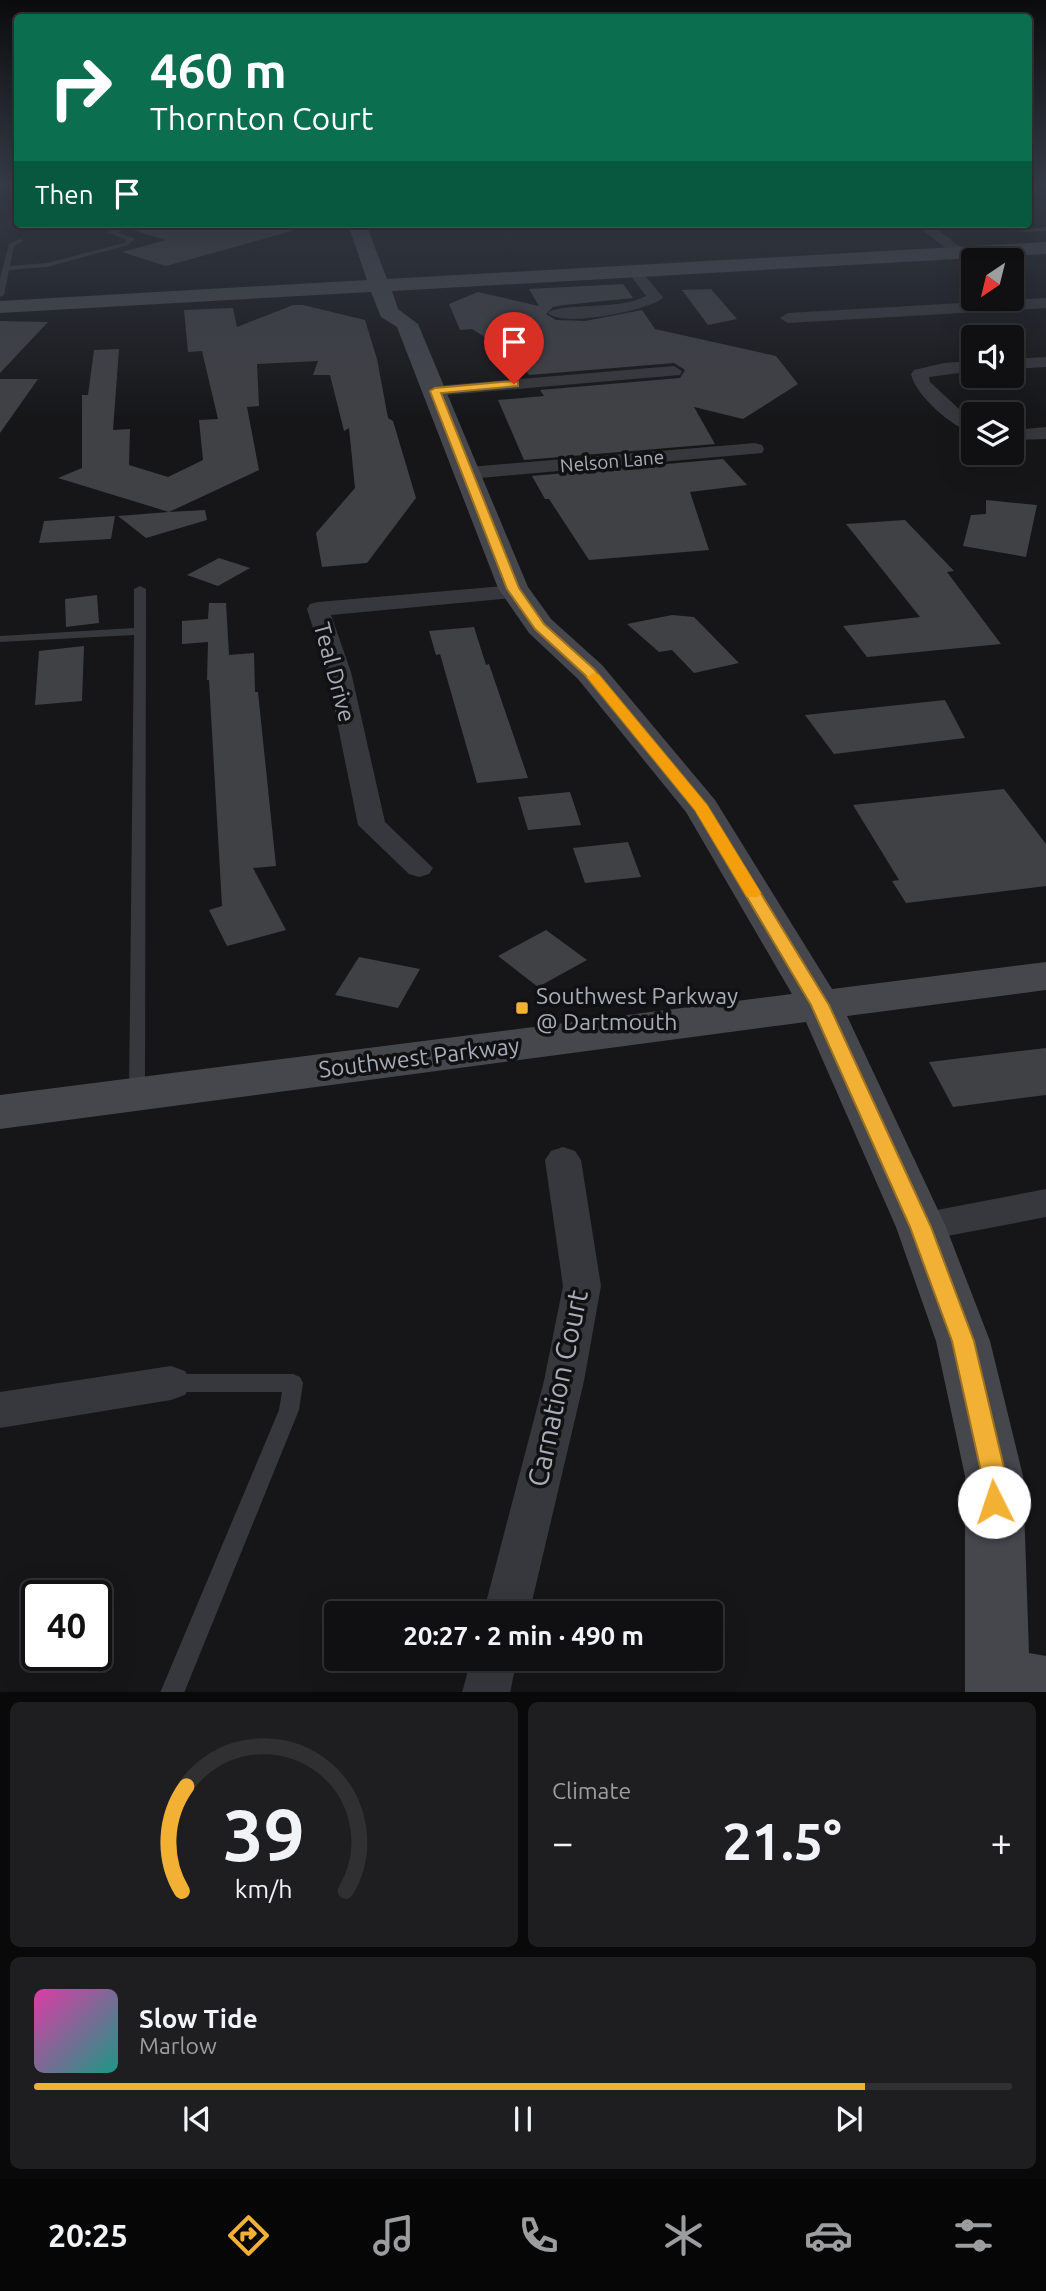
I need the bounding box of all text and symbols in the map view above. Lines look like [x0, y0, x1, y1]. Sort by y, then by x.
icon: right [35, 42, 126, 133]
text: 460 m [150, 42, 287, 97]
text: Thornton Court [150, 100, 373, 136]
icon: arrive [108, 175, 146, 213]
text: Then [35, 180, 94, 209]
north arrow [961, 248, 1024, 312]
map controls [961, 248, 1024, 465]
pin [484, 312, 544, 384]
icon: arrive [495, 323, 533, 361]
button: sound [961, 325, 1024, 388]
button: layers [961, 402, 1024, 465]
street label: Nelson Lane [559, 445, 665, 477]
street label: Teal Drive [310, 620, 360, 724]
place label: Southwest Parkway @ Dartmouth [536, 983, 738, 1034]
marker: Southwest Parkway @ Dartmouth [514, 1000, 530, 1016]
street label: Southwest Parkway [317, 1032, 521, 1082]
street label: Carnation Court [521, 1287, 593, 1489]
position arrow [957, 1465, 1031, 1539]
speed limit sign: 40 [21, 1580, 112, 1671]
text: 20:27 · 2 min · 490 m [403, 1621, 644, 1650]
text: Climate [552, 1778, 631, 1803]
text: 39 [223, 1793, 305, 1875]
text: 21.5° [722, 1812, 842, 1870]
text: − [552, 1821, 573, 1863]
text: + [991, 1821, 1012, 1863]
text: km/h [235, 1874, 293, 1902]
text: Slow Tide [139, 2004, 258, 2033]
text: Marlow [139, 2033, 217, 2058]
icon: previous [178, 2100, 216, 2138]
icon: pause [504, 2100, 542, 2138]
icon: next [830, 2100, 868, 2138]
icon: directions [224, 2211, 273, 2260]
icon: music [369, 2211, 418, 2260]
icon: phone [514, 2211, 563, 2260]
icon: climate [659, 2211, 708, 2260]
icon: car [804, 2211, 853, 2260]
icon: filters [949, 2211, 998, 2260]
text: 20:25 [48, 2217, 128, 2253]

